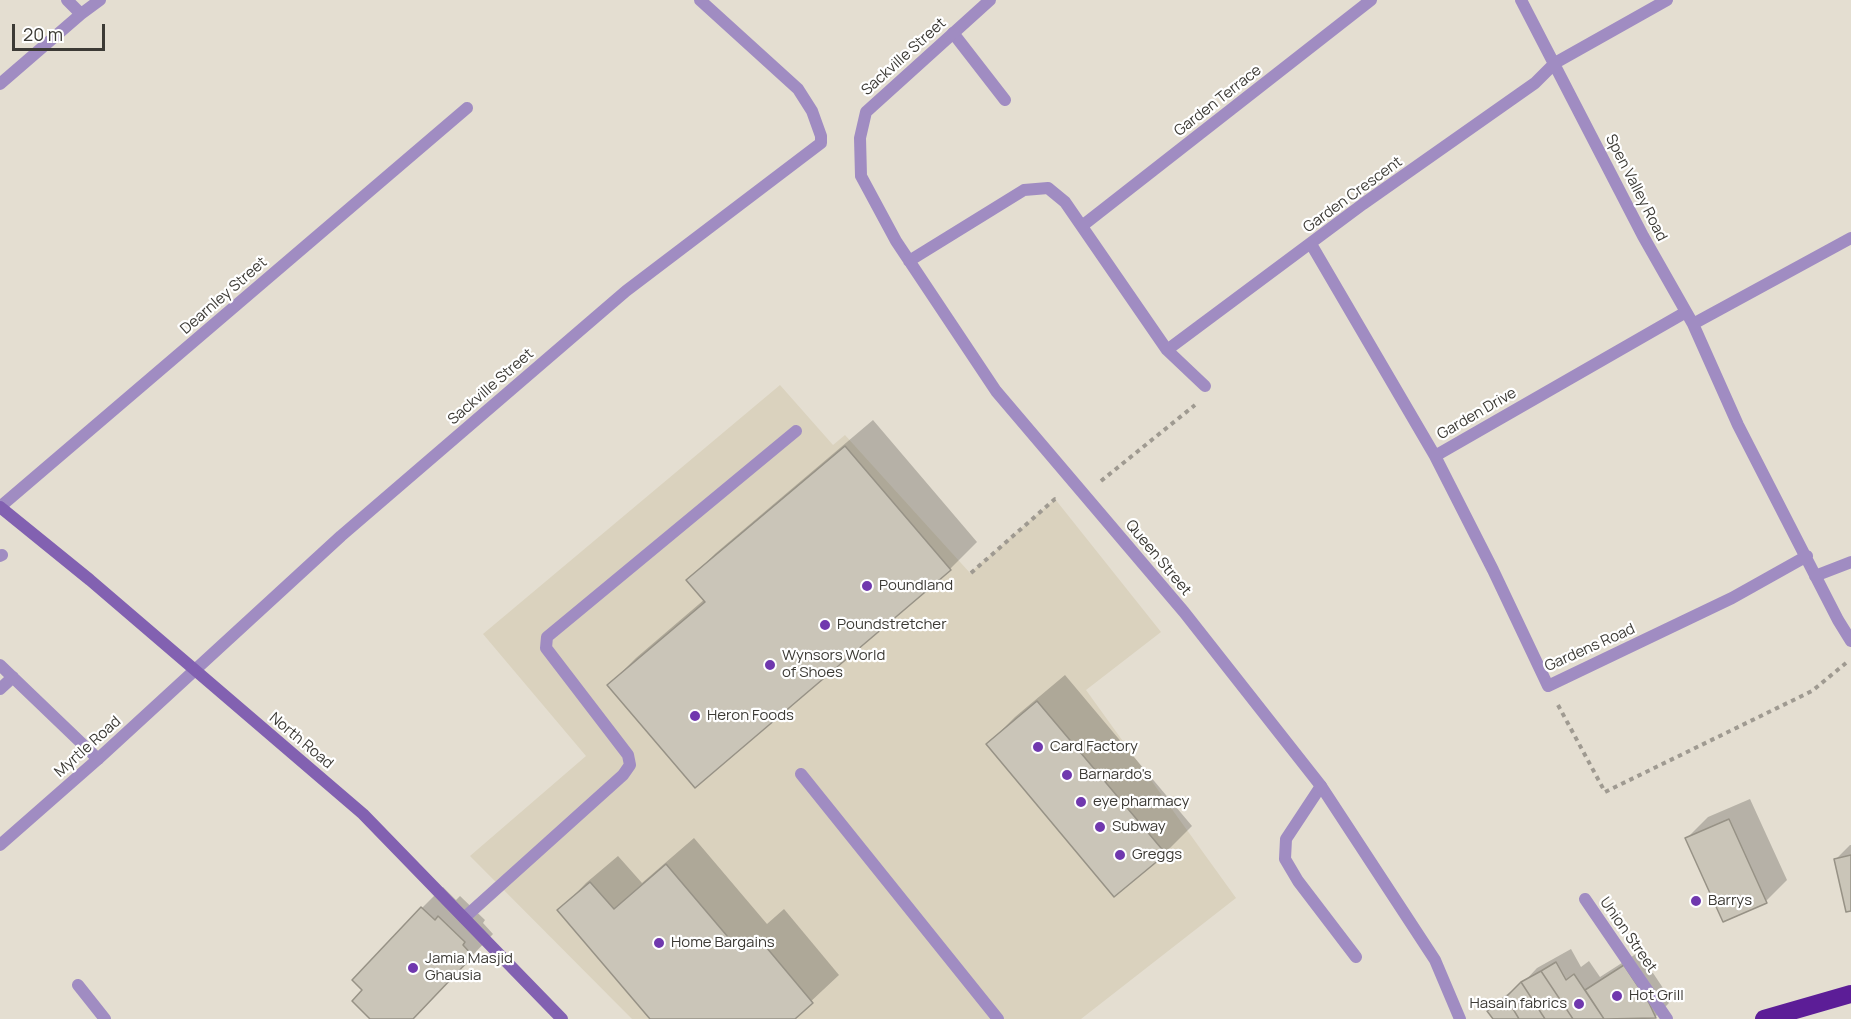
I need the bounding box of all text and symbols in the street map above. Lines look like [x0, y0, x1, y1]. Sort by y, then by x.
scale bar [15, 12, 108, 50]
street label: Sackville Street [858, 14, 950, 100]
text: 20 m [23, 22, 63, 46]
street label: Garden Terrace [1171, 61, 1265, 141]
street label: Spen Valley Road [1601, 132, 1671, 244]
street label: Garden Crescent [1300, 153, 1406, 237]
street label: Dearnley Street [177, 254, 271, 338]
street label: Sackville Street [445, 345, 537, 429]
street label: Garden Drive [1434, 384, 1520, 444]
street label: Queen Street [1121, 517, 1195, 599]
place label: Poundland [879, 577, 953, 595]
marker: Poundland [860, 579, 874, 593]
place label: Poundstretcher [837, 616, 947, 634]
marker: Poundstretcher [818, 618, 832, 632]
street label: Gardens Road [1542, 620, 1638, 676]
place label: Wynsors World of Shoes [782, 647, 885, 682]
marker: Wynsors World of Shoes [763, 658, 777, 672]
place label: Heron Foods [707, 707, 794, 725]
street label: North Road [265, 709, 337, 773]
marker: Heron Foods [688, 709, 702, 723]
street label: Myrtle Road [51, 713, 125, 781]
place label: Card Factory [1050, 738, 1138, 756]
marker: Card Factory [1031, 740, 1045, 754]
place label: Barnardo's [1079, 766, 1152, 784]
marker: Barnardo's [1060, 768, 1074, 782]
place label: eye pharmacy [1093, 793, 1189, 811]
marker: eye pharmacy [1074, 795, 1088, 809]
place label: Subway [1112, 818, 1166, 836]
marker: Subway [1093, 820, 1107, 834]
place label: Greggs [1132, 846, 1182, 864]
marker: Greggs [1113, 848, 1127, 862]
place label: Barrys [1708, 892, 1752, 910]
street label: Union Street [1595, 894, 1661, 976]
marker: Barrys [1689, 894, 1703, 908]
place label: Home Bargains [671, 934, 775, 952]
marker: Home Bargains [652, 936, 666, 950]
place label: Jamia Masjid Ghausia [425, 950, 513, 985]
marker: Jamia Masjid Ghausia [406, 961, 420, 975]
place label: Hot Grill [1629, 987, 1684, 1005]
marker: Hot Grill [1610, 989, 1624, 1003]
place label: Hasain fabrics [1469, 995, 1567, 1013]
marker: Hasain fabrics [1572, 997, 1586, 1011]

